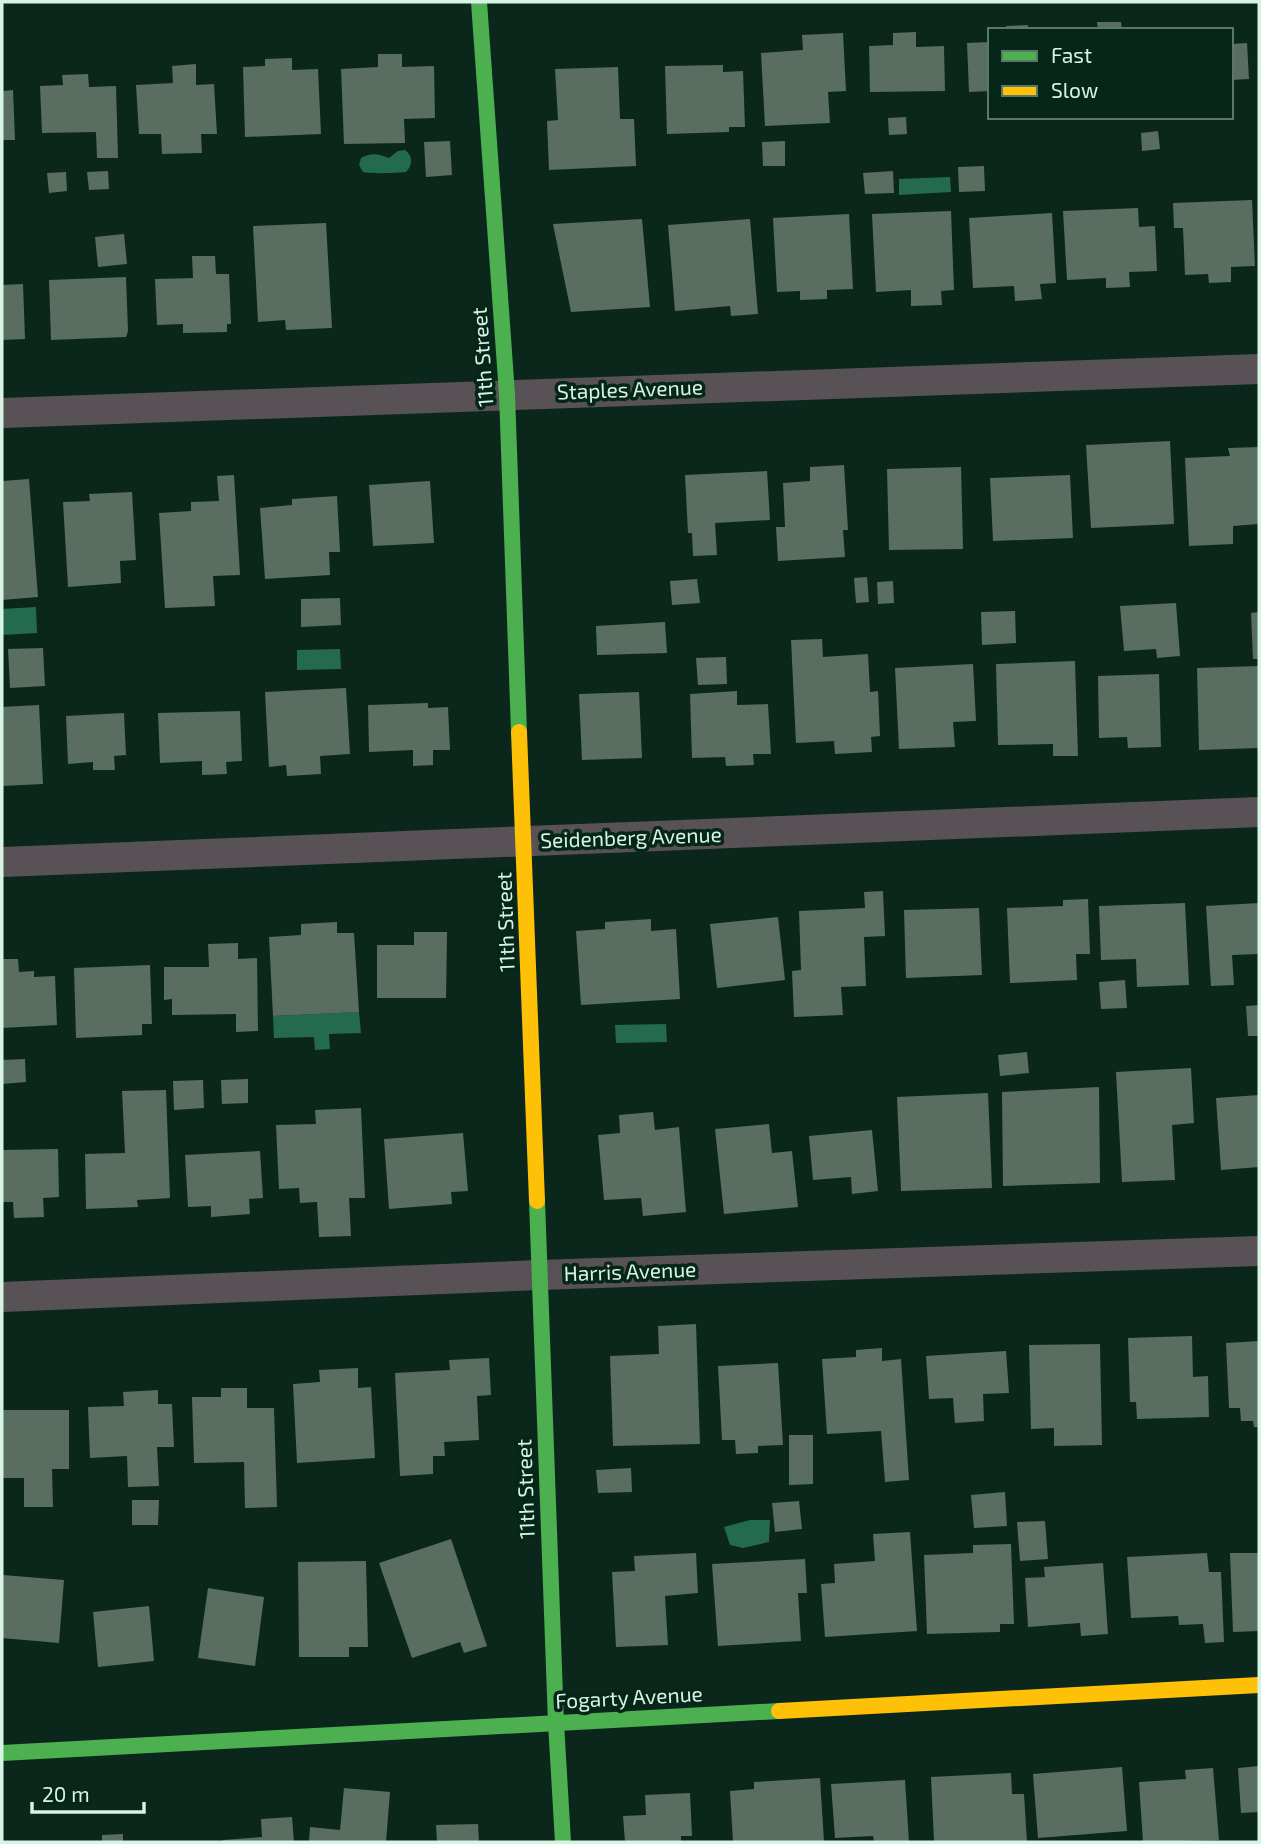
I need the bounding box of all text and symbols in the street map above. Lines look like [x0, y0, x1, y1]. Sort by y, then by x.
legend [988, 28, 1233, 119]
text: Fast [1051, 42, 1092, 67]
text: Slow [1051, 77, 1098, 102]
street label: 11th Street [466, 306, 497, 408]
street label: Staples Avenue [557, 373, 703, 404]
street label: Seidenberg Avenue [540, 821, 722, 852]
street label: 11th Street [490, 872, 519, 972]
street label: Harris Avenue [563, 1256, 697, 1285]
street label: 11th Street [510, 1439, 539, 1539]
street label: Fogarty Avenue [555, 1680, 703, 1713]
scale bar [32, 1770, 144, 1814]
text: 20 m [42, 1781, 90, 1806]

